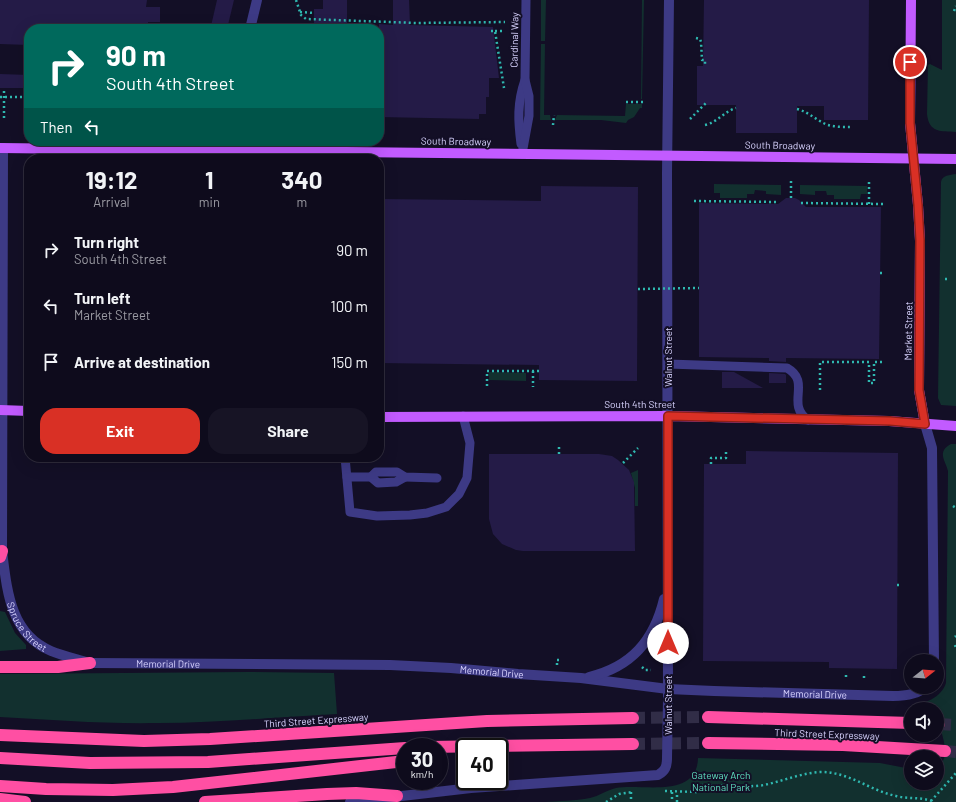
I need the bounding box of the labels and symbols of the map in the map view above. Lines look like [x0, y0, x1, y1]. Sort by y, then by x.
street label: Cardinal Way [508, 12, 520, 68]
pin [893, 45, 927, 79]
street label: South Broadway [421, 134, 492, 148]
street label: South Broadway [745, 138, 816, 152]
street label: Market Street [901, 301, 915, 361]
street label: Walnut Street [662, 327, 674, 387]
street label: South 4th Street [604, 398, 676, 410]
street label: Spruce Street [5, 600, 49, 654]
position arrow [647, 622, 689, 664]
north arrow [904, 654, 944, 694]
street label: Memorial Drive [136, 657, 200, 670]
street label: Memorial Drive [459, 663, 524, 680]
street label: Walnut Street [662, 675, 674, 735]
street label: Memorial Drive [783, 687, 847, 701]
street label: Third Street Expressway [263, 710, 369, 730]
street label: Third Street Expressway [774, 726, 880, 742]
speed limit sign: 40 [456, 738, 508, 790]
park label: Gateway Arch National Park [692, 769, 750, 793]

